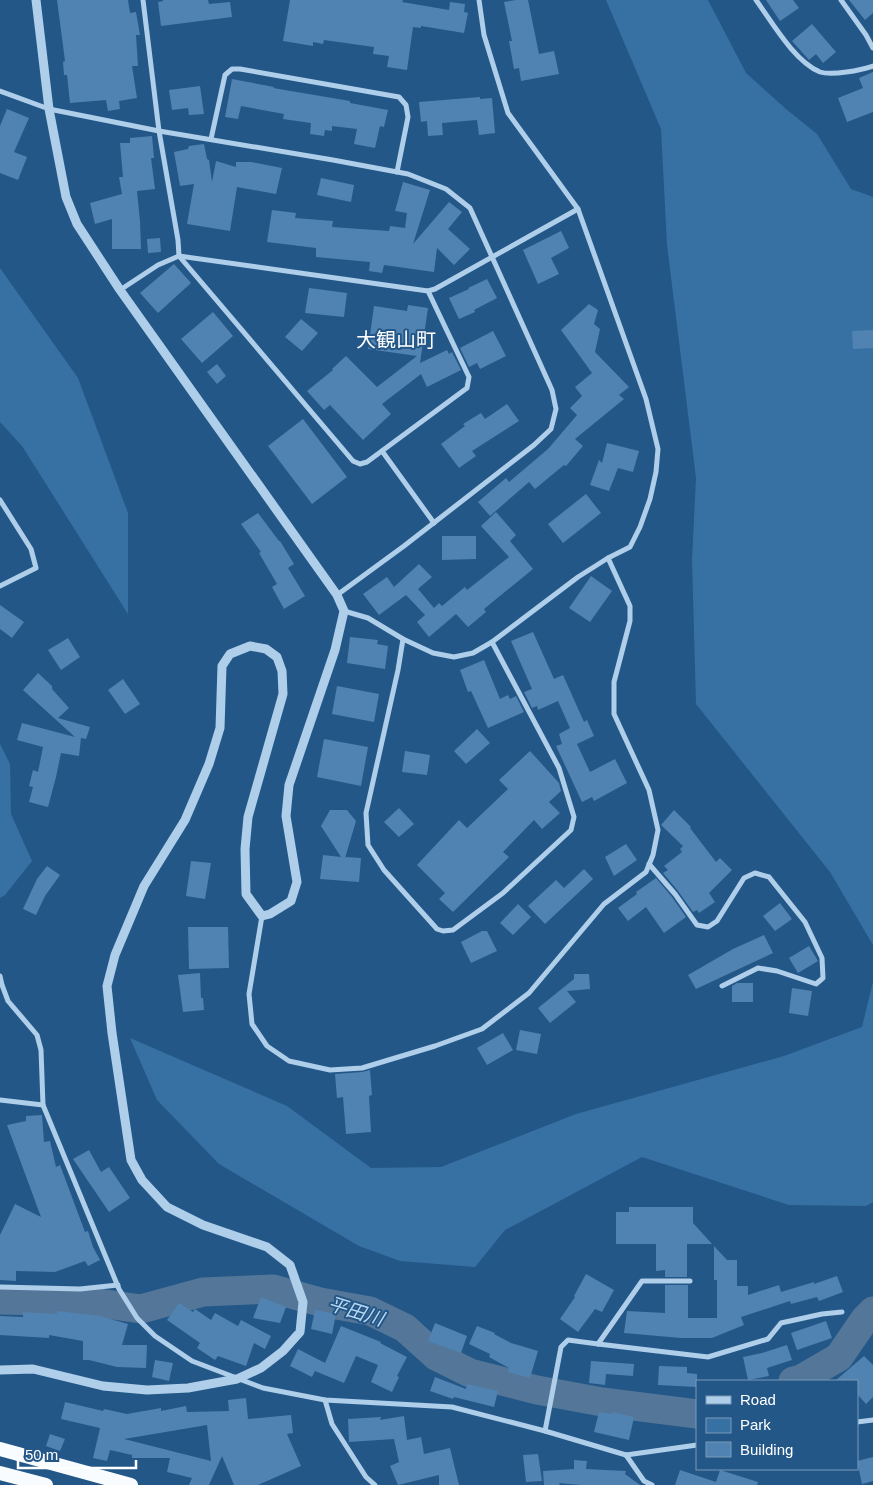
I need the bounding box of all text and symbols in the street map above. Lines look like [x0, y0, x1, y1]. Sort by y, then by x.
district label: 大観山町 [356, 329, 436, 351]
water label: 平田川 [326, 1293, 388, 1330]
legend [696, 1380, 858, 1470]
text: Road [740, 1391, 776, 1408]
text: Park [740, 1416, 771, 1433]
scale bar [18, 1438, 135, 1470]
text: Building [740, 1441, 793, 1458]
text: 50 m [25, 1446, 58, 1463]

